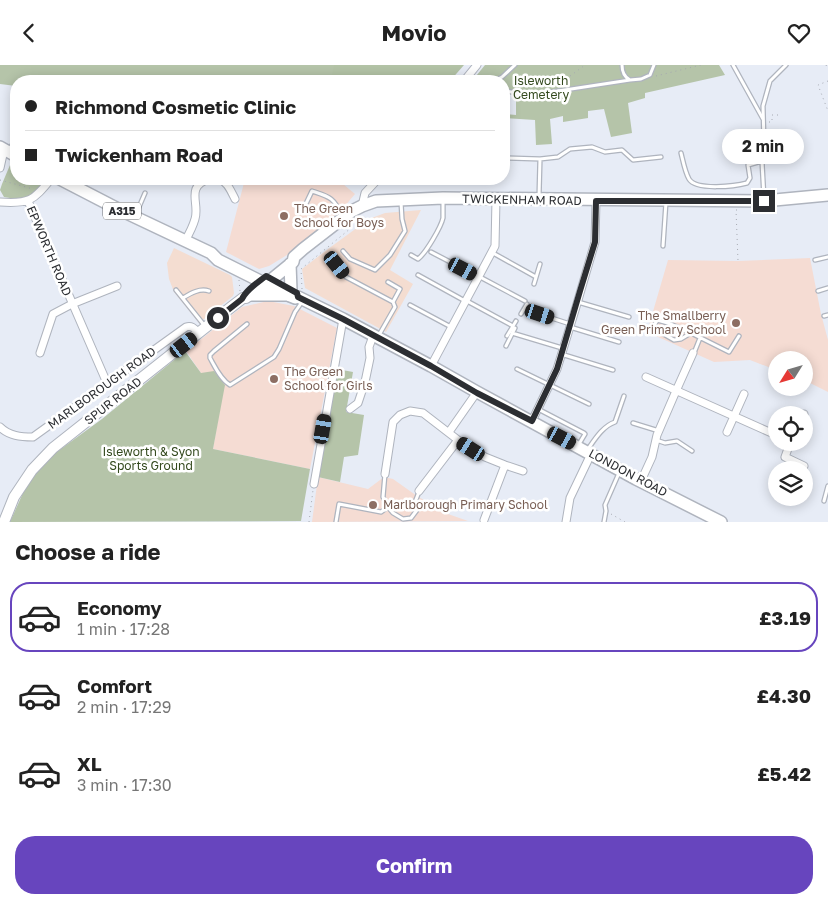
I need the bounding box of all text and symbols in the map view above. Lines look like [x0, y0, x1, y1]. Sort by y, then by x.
icon: back [15, 19, 43, 47]
text: Movio [382, 19, 446, 46]
icon: heart [785, 19, 813, 47]
park label: Isleworth Cemetery [513, 73, 569, 102]
text: Richmond Cosmetic Clinic [55, 95, 296, 118]
callout: 2 min [723, 129, 805, 163]
text: 2 min [742, 136, 784, 156]
text: Twickenham Road [55, 143, 223, 166]
route end [753, 190, 775, 212]
street label: TWICKENHAM ROAD [462, 191, 582, 208]
place label: The Green School for Boys [294, 201, 384, 230]
road number: A315 [103, 203, 141, 219]
street label: EPWORTH ROAD [24, 204, 75, 298]
marker: The Green School for Boys [278, 210, 290, 222]
car [321, 249, 352, 281]
car [446, 255, 479, 283]
car [523, 302, 556, 326]
route start [207, 307, 229, 329]
place label: The Smallberry Green Primary School [601, 308, 726, 337]
marker: The Smallberry Green Primary School [730, 317, 742, 329]
car [167, 330, 200, 360]
street label: MARLBOROUGH ROAD [45, 343, 159, 432]
north arrow [768, 351, 812, 396]
map controls [768, 351, 813, 506]
place label: The Green School for Girls [284, 364, 373, 393]
marker: The Green School for Girls [268, 373, 280, 385]
street label: SPUR ROAD [81, 374, 144, 428]
button: locate [768, 406, 813, 451]
car [313, 413, 332, 445]
car [545, 424, 578, 452]
car [454, 435, 487, 463]
park label: Isleworth & Syon Sports Ground [102, 444, 200, 473]
street label: LONDON ROAD [586, 446, 670, 500]
button: layers [768, 461, 813, 506]
place label: Marlborough Primary School [383, 497, 548, 512]
marker: Marlborough Primary School [367, 499, 379, 511]
text: Choose a ride [15, 538, 161, 565]
icon: car [17, 595, 62, 640]
text: Economy [77, 596, 162, 619]
text: £3.19 [759, 606, 811, 629]
text: 1 min · 17:28 [77, 619, 170, 639]
icon: car [17, 673, 62, 718]
text: Comfort [77, 674, 152, 697]
text: £4.30 [757, 684, 811, 707]
text: 2 min · 17:29 [77, 697, 171, 717]
icon: car [17, 751, 62, 796]
text: XL [77, 752, 102, 775]
text: £5.42 [757, 762, 811, 785]
text: 3 min · 17:30 [77, 775, 172, 795]
button: Confirm [15, 836, 813, 894]

